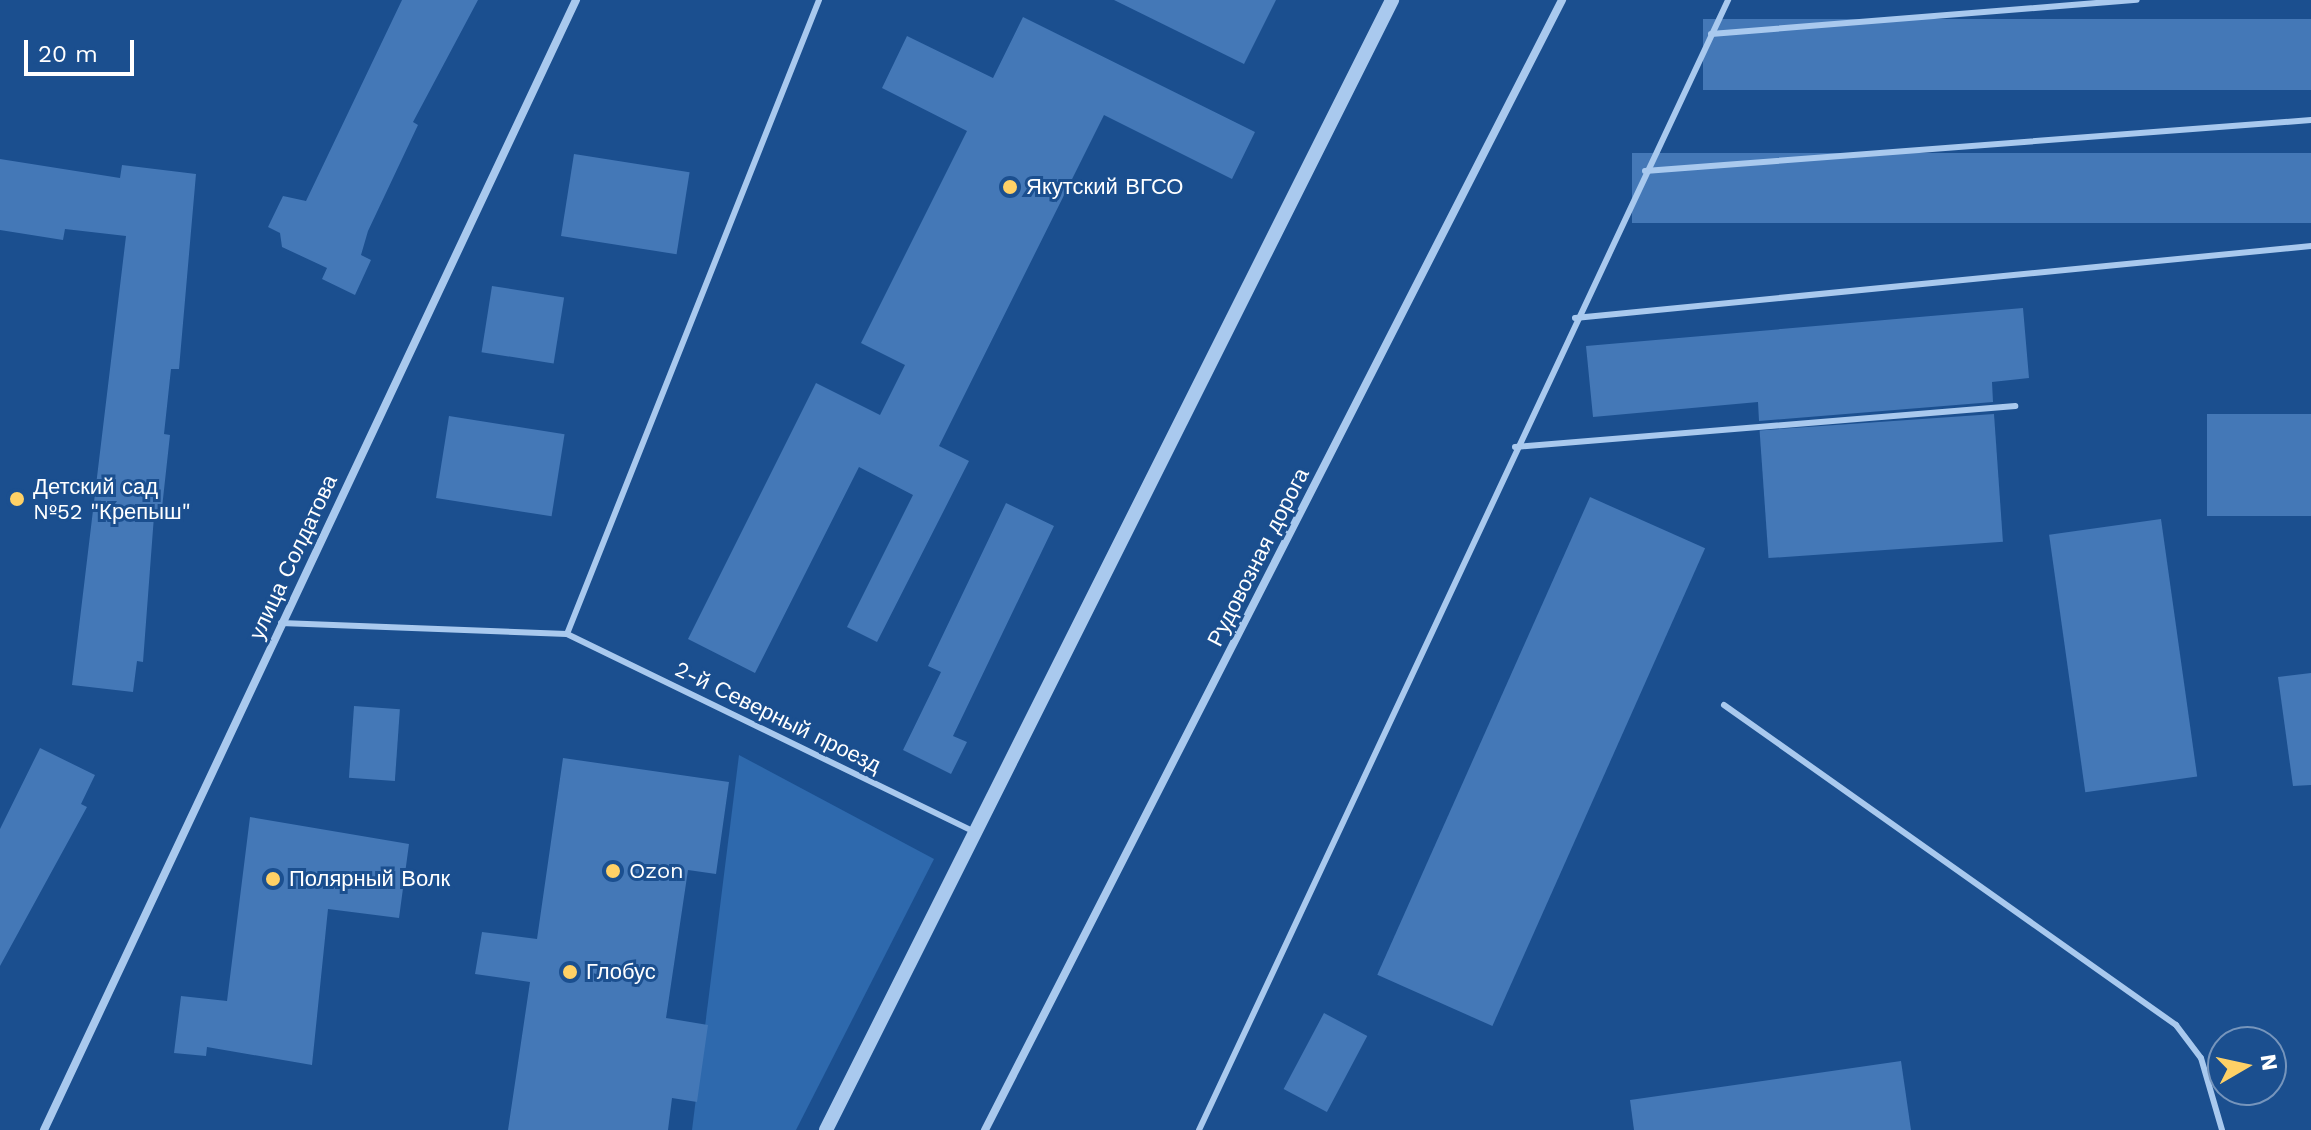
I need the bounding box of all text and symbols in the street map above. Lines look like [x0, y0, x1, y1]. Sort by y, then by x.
scale bar [28, 24, 138, 74]
text: 20 m [38, 40, 98, 68]
place label: Якутский ВГСО [1026, 174, 1183, 200]
marker: Якутский ВГСО [1001, 178, 1019, 196]
street label: Рудовозная дорога [1202, 463, 1314, 651]
street label: улица Солдатова [243, 470, 343, 644]
place label: Детский сад №52 "Крепыш" [33, 473, 191, 524]
marker: Детский сад №52 "Крепыш" [8, 490, 26, 508]
street label: 2-й Северный проезд [671, 656, 885, 778]
place label: Ozon [629, 858, 684, 884]
marker: Ozon [604, 862, 622, 880]
place label: Полярный Волк [289, 866, 450, 892]
marker: Полярный Волк [264, 870, 282, 888]
place label: Глобус [586, 959, 656, 985]
marker: Глобус [561, 963, 579, 981]
north arrow [2207, 1026, 2287, 1106]
text: N [2256, 1052, 2283, 1072]

